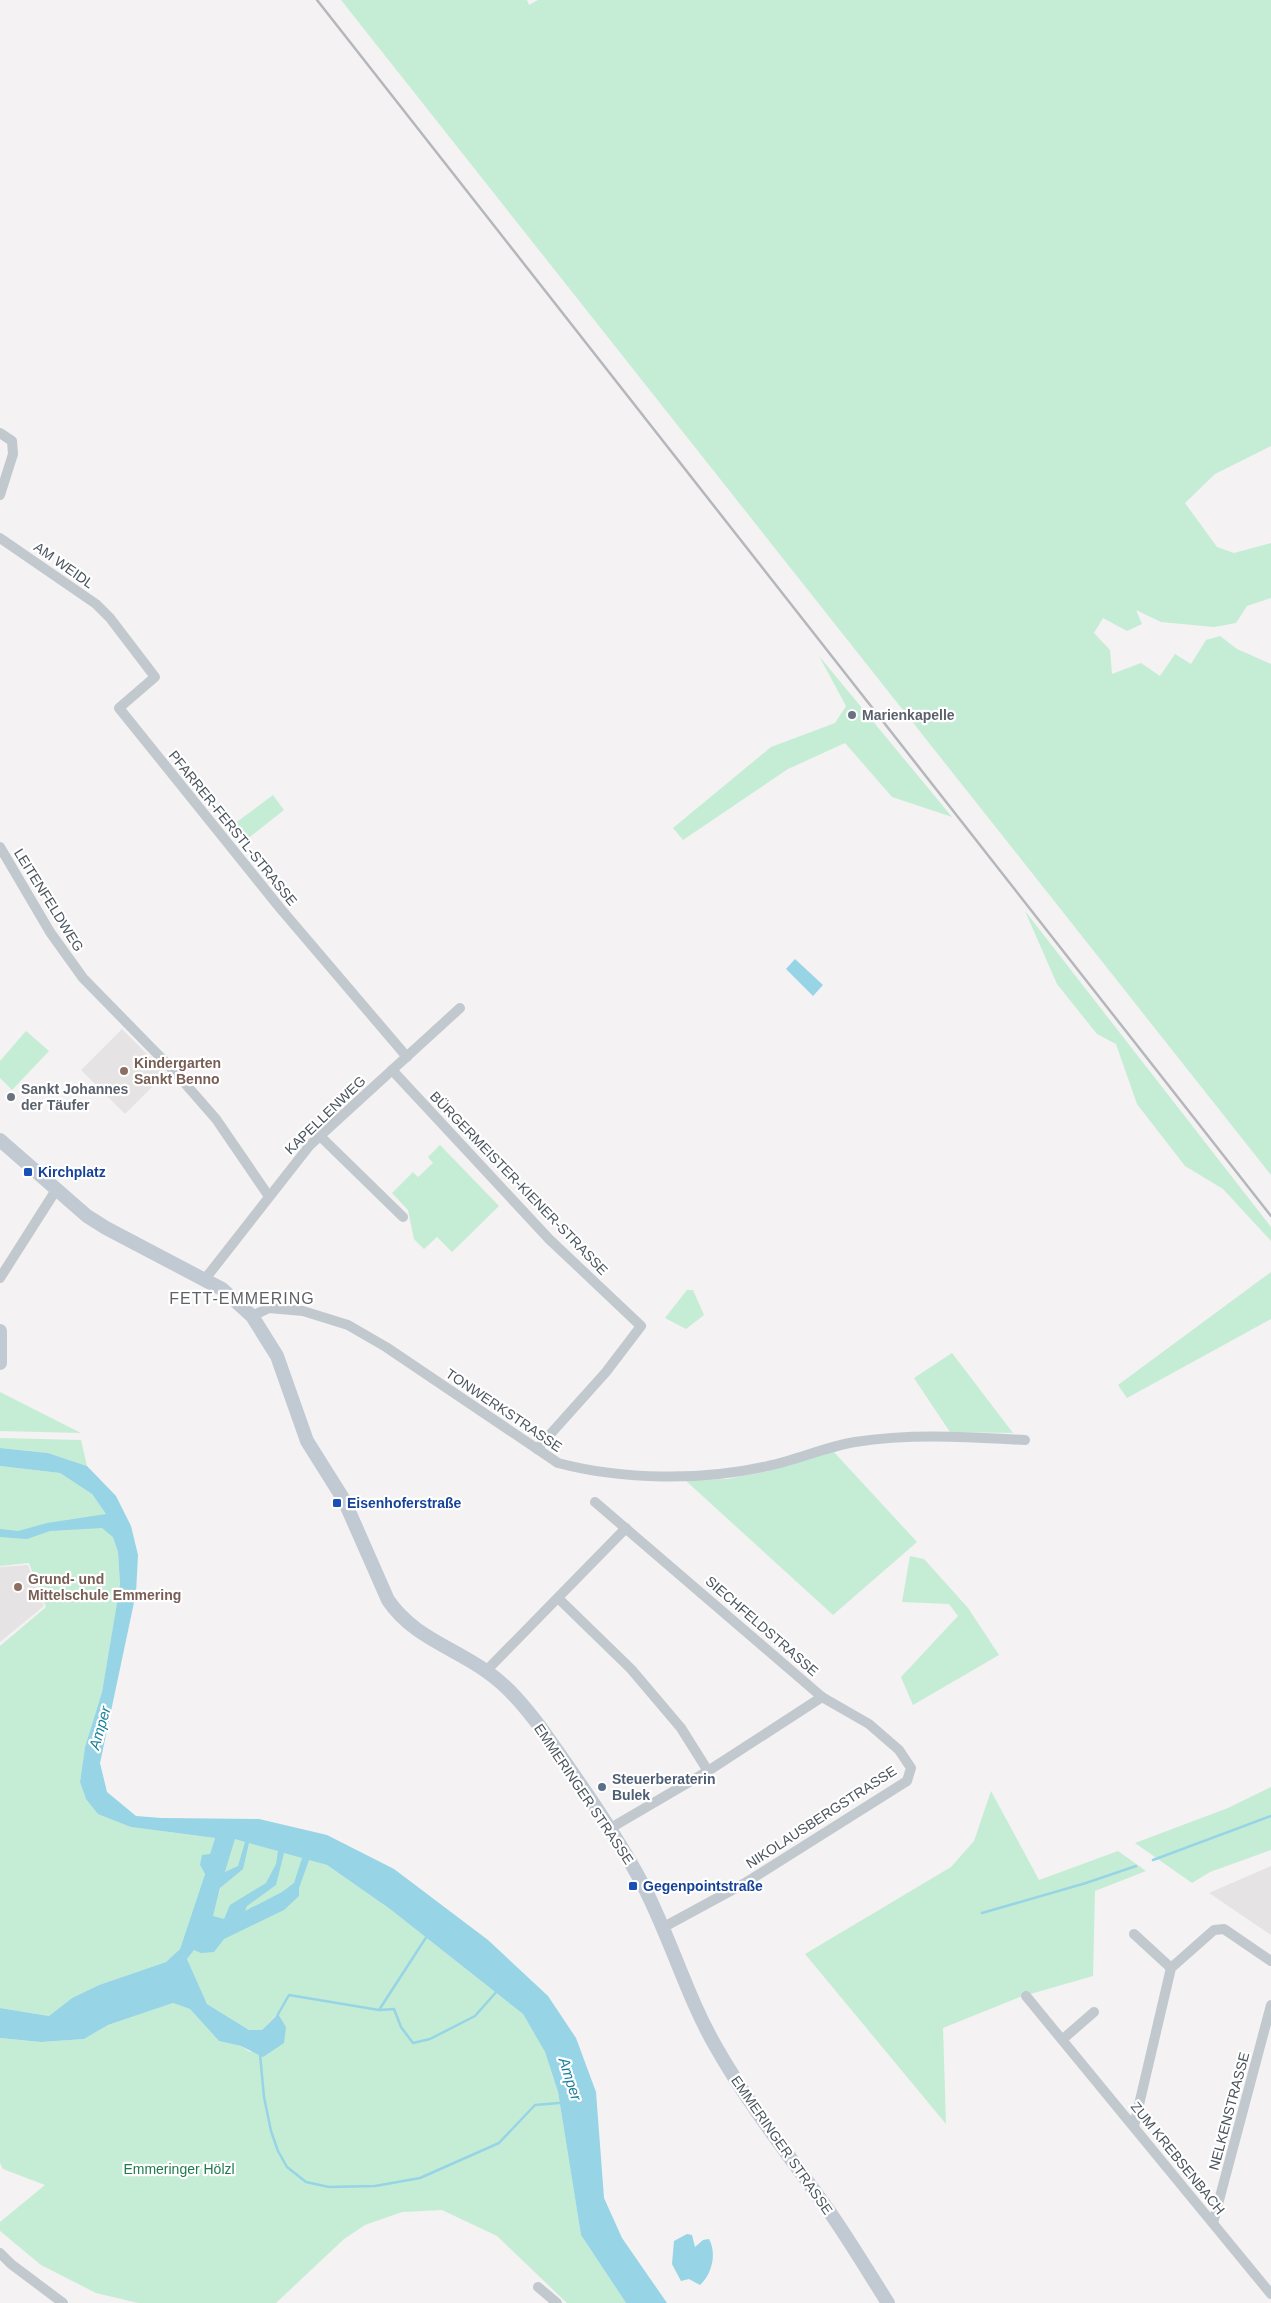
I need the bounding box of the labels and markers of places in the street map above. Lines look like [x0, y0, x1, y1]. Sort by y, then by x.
place label: Marienkapelle [862, 707, 955, 723]
marker: Marienkapelle [846, 709, 858, 721]
place label: Kindergarten Sankt Benno [134, 1055, 221, 1087]
marker: Kindergarten Sankt Benno [118, 1065, 130, 1077]
place label: Sankt Johannes der Täufer [21, 1081, 129, 1113]
marker: Sankt Johannes der Täufer [5, 1091, 17, 1103]
place label: Kirchplatz [38, 1164, 106, 1180]
marker: Kirchplatz [22, 1166, 34, 1178]
place label: Eisenhoferstraße [347, 1495, 462, 1511]
marker: Eisenhoferstraße [331, 1497, 343, 1509]
place label: Grund- und Mittelschule Emmering [28, 1571, 181, 1603]
marker: Grund- und Mittelschule Emmering [12, 1581, 24, 1593]
place label: Steuerberaterin Bulek [612, 1771, 715, 1803]
marker: Steuerberaterin Bulek [596, 1781, 608, 1793]
place label: Gegenpointstraße [643, 1878, 763, 1894]
marker: Gegenpointstraße [627, 1880, 639, 1892]

